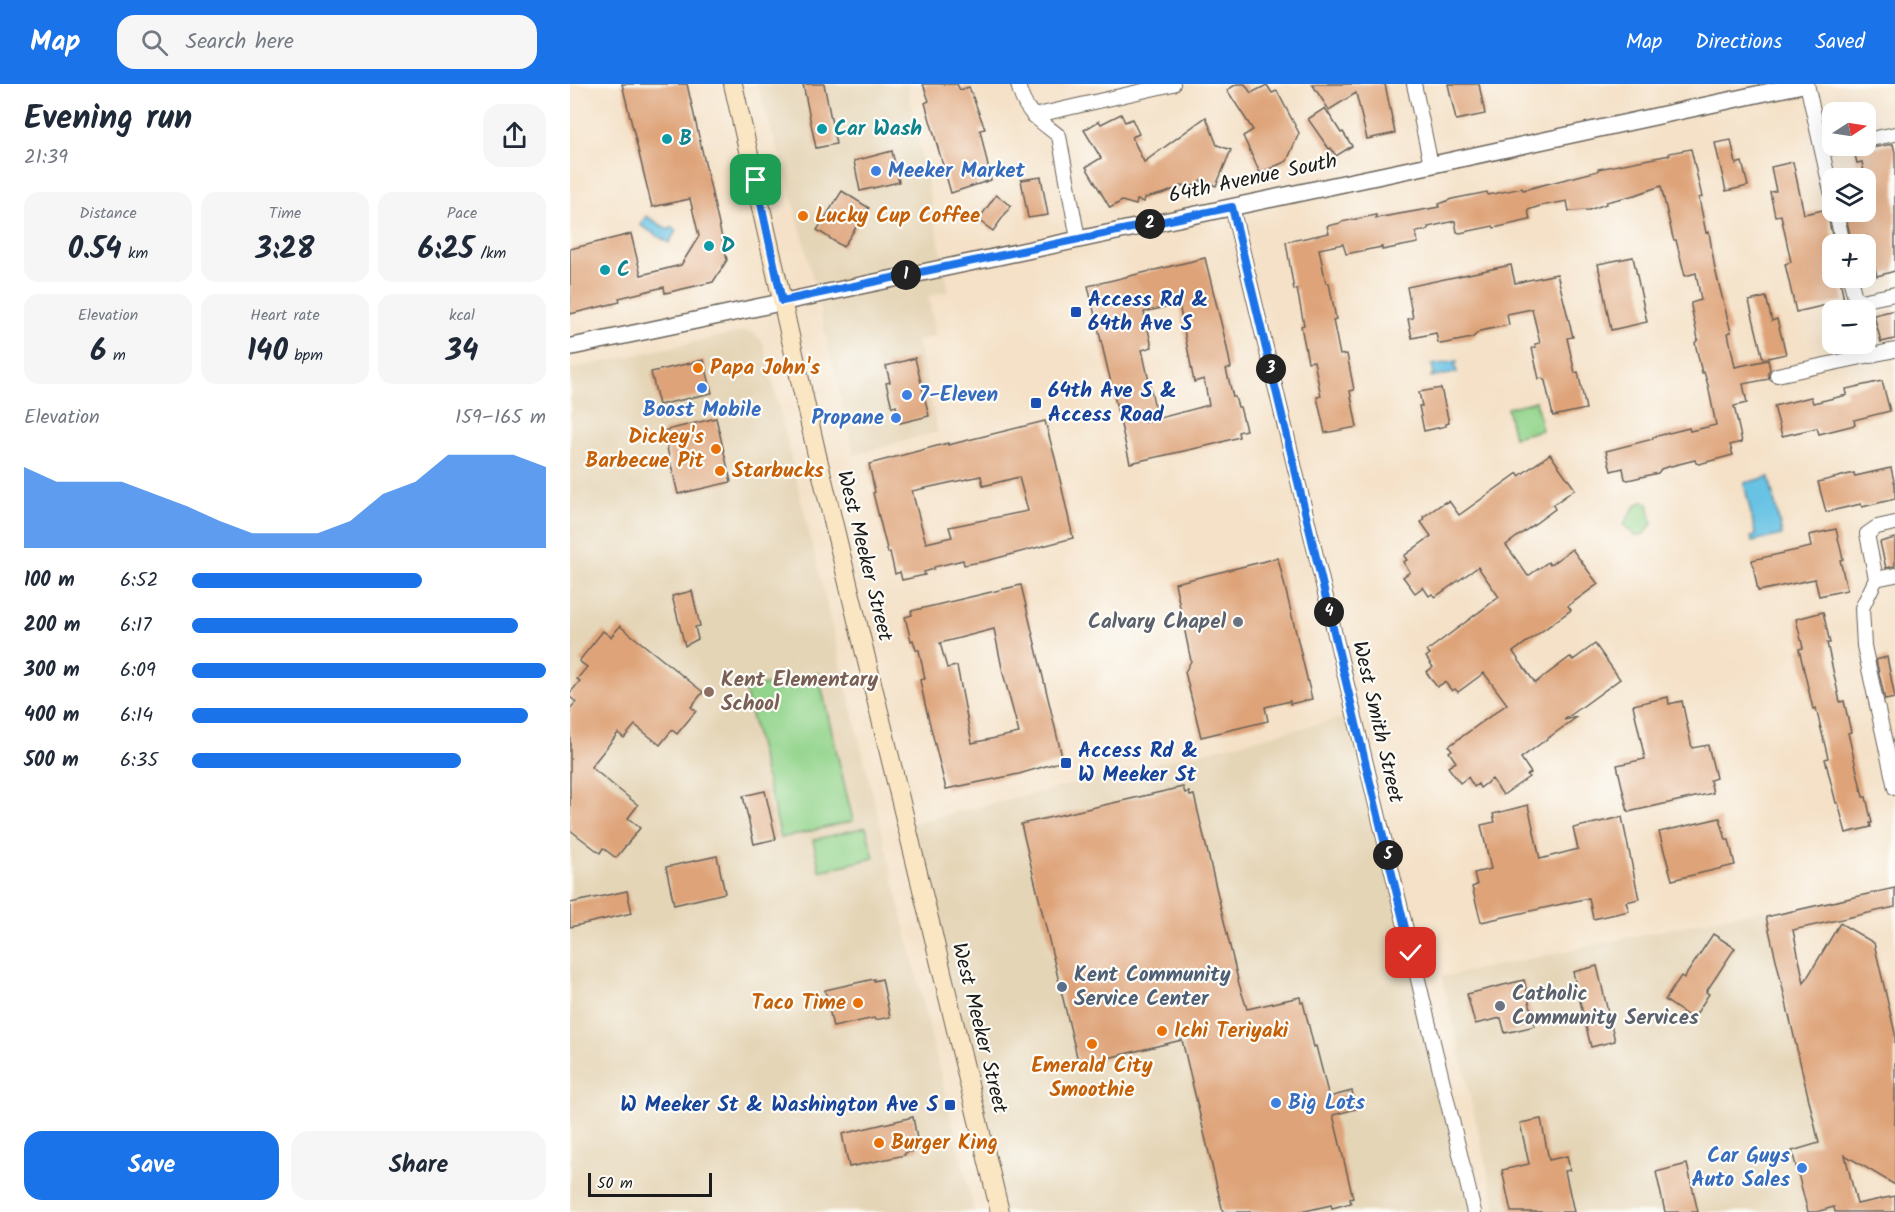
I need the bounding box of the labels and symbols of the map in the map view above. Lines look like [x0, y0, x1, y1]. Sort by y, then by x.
north arrow [1822, 102, 1876, 156]
place label: Car Wash [834, 113, 922, 146]
marker: Car Wash [815, 122, 829, 136]
place label: B [679, 123, 692, 156]
marker: B [660, 132, 674, 146]
street label: 64th Avenue South [1166, 145, 1340, 213]
pin [730, 154, 781, 205]
place label: Meeker Market [888, 155, 1025, 188]
marker: Meeker Market [869, 164, 883, 178]
place label: Lucky Cup Coffee [815, 200, 980, 233]
marker: Lucky Cup Coffee [796, 209, 810, 223]
pin: 2 [1135, 209, 1165, 239]
place label: D [721, 230, 735, 263]
marker: D [702, 239, 716, 253]
place label: C [617, 254, 630, 287]
pin: 1 [891, 260, 921, 290]
marker: C [598, 263, 612, 277]
place label: Access Rd & 64th Ave S [1088, 284, 1208, 341]
marker: Access Rd & 64th Ave S [1069, 305, 1083, 319]
place label: Papa John's [710, 352, 820, 385]
pin: 3 [1256, 354, 1286, 384]
marker: Papa John's [691, 361, 705, 375]
place label: 64th Ave S & Access Road [1048, 375, 1177, 432]
place label: 7-Eleven [919, 379, 998, 412]
marker: Boost Mobile [695, 381, 709, 395]
marker: 7-Eleven [900, 388, 914, 402]
place label: Boost Mobile [643, 394, 761, 427]
marker: 64th Ave S & Access Road [1029, 396, 1043, 410]
place label: Propane [811, 402, 884, 435]
marker: Propane [889, 411, 903, 425]
place label: Dickey's Barbecue Pit [585, 421, 705, 478]
marker: Dickey's Barbecue Pit [709, 442, 723, 456]
place label: Starbucks [732, 455, 824, 488]
marker: Starbucks [713, 464, 727, 478]
street label: West Meeker Street [827, 467, 901, 646]
pin: 4 [1314, 597, 1344, 627]
place label: Calvary Chapel [1088, 606, 1226, 639]
marker: Calvary Chapel [1231, 615, 1245, 629]
street label: West Smith Street [1342, 638, 1412, 807]
place label: Kent Elementary School [721, 664, 878, 721]
marker: Kent Elementary School [702, 685, 716, 699]
place label: Access Rd & W Meeker St [1078, 735, 1198, 792]
marker: Access Rd & W Meeker St [1059, 756, 1073, 770]
pin: 5 [1373, 840, 1403, 870]
pin [1385, 927, 1436, 978]
street label: West Meeker Street [942, 939, 1016, 1118]
place label: Kent Community Service Center [1074, 959, 1231, 1016]
place label: Catholic Community Services [1512, 978, 1699, 1035]
marker: Kent Community Service Center [1055, 980, 1069, 994]
place label: Taco Time [752, 987, 846, 1020]
marker: Taco Time [851, 996, 865, 1010]
marker: Catholic Community Services [1493, 999, 1507, 1013]
place label: Ichi Teriyaki [1174, 1015, 1289, 1048]
marker: Ichi Teriyaki [1155, 1024, 1169, 1038]
marker: Emerald City Smoothie [1085, 1037, 1099, 1051]
place label: Emerald City Smoothie [1031, 1050, 1153, 1107]
place label: Big Lots [1288, 1087, 1365, 1120]
place label: W Meeker St & Washington Ave S [620, 1089, 938, 1122]
marker: Big Lots [1269, 1096, 1283, 1110]
marker: W Meeker St & Washington Ave S [943, 1098, 957, 1112]
place label: Burger King [891, 1127, 998, 1160]
marker: Burger King [872, 1136, 886, 1150]
place label: Car Guys Auto Sales [1691, 1140, 1790, 1197]
marker: Car Guys Auto Sales [1795, 1161, 1809, 1175]
scale bar [588, 1170, 712, 1198]

